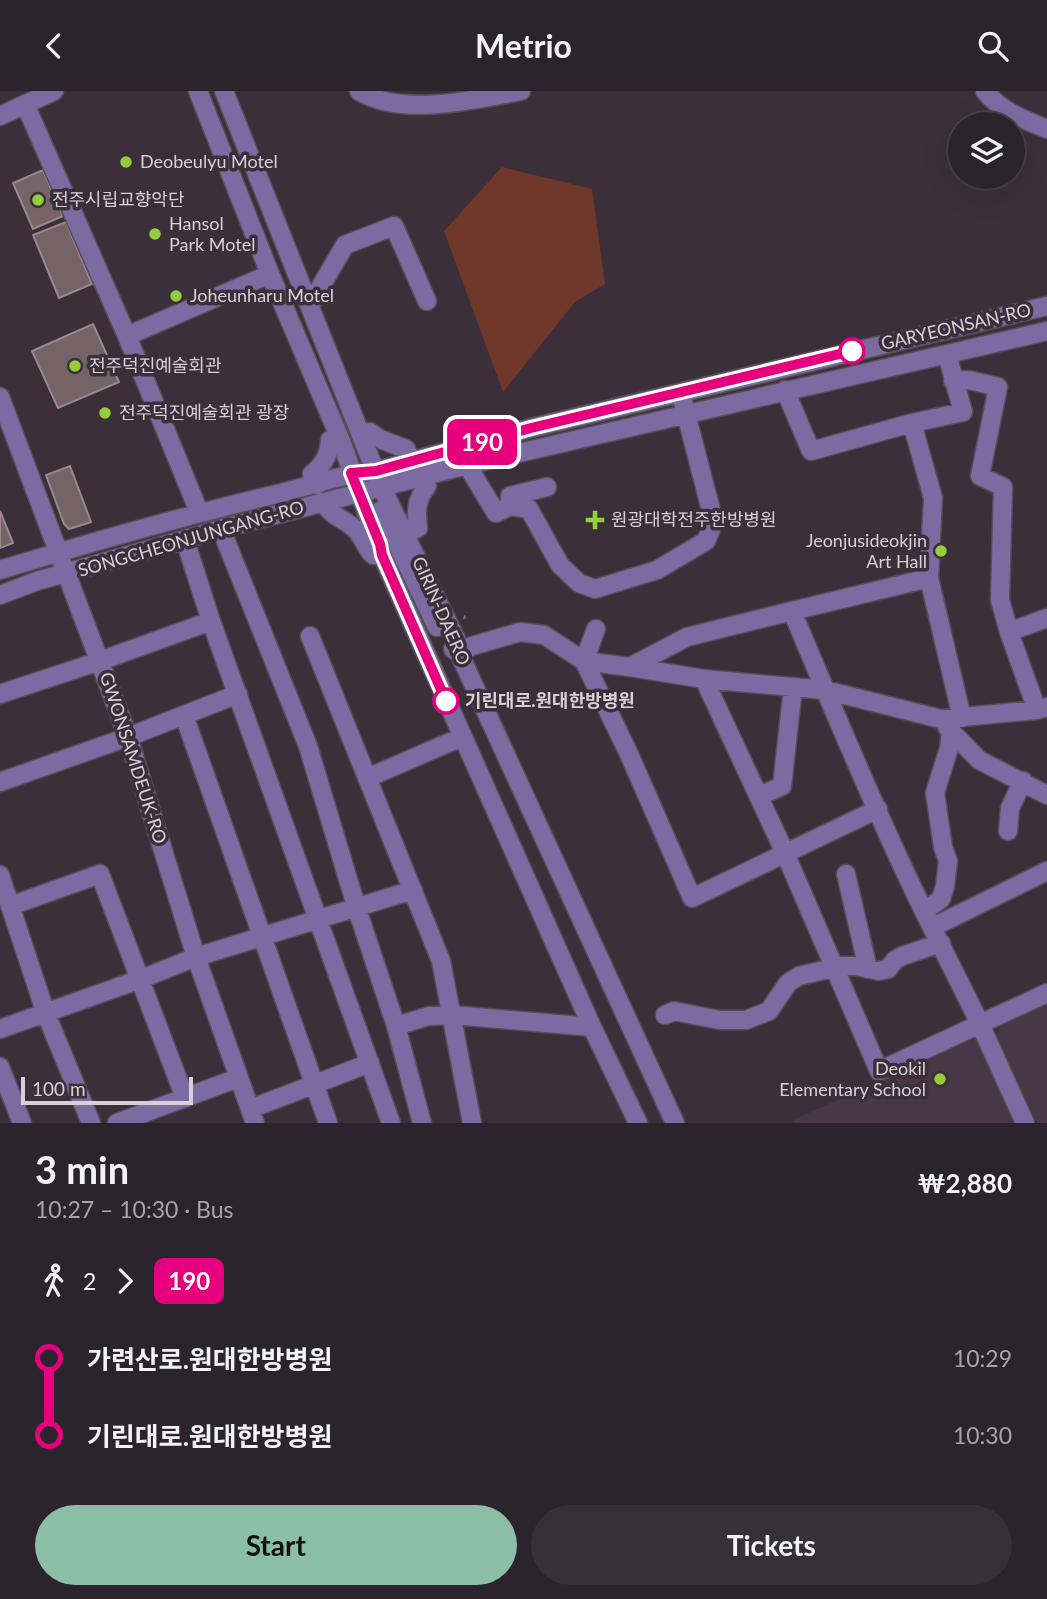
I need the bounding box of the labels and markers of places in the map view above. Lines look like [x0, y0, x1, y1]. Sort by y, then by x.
place label: Deobeulyu Motel [140, 150, 278, 172]
marker: Deobeulyu Motel [118, 154, 134, 170]
place label: 전주시립교향악단 [52, 188, 184, 210]
marker: 전주시립교향악단 [30, 192, 46, 208]
place label: Hansol Park Motel [169, 212, 255, 255]
marker: Hansol Park Motel [147, 226, 163, 242]
place label: Joheunharu Motel [190, 284, 334, 306]
marker: Joheunharu Motel [168, 288, 184, 304]
unlabelled marker [839, 338, 865, 364]
place label: 전주덕진예술회관 [89, 354, 222, 376]
marker: 전주덕진예술회관 [67, 358, 83, 374]
place label: 전주덕진예술회관 광장 [119, 401, 289, 423]
marker: 전주덕진예술회관 광장 [97, 405, 113, 421]
place label: 원광대학전주한방병원 [611, 508, 777, 530]
marker: 원광대학전주한방병원 [585, 510, 605, 530]
place label: Jeonjusideokjin Art Hall [806, 529, 927, 572]
marker: Jeonjusideokjin Art Hall [933, 543, 949, 559]
marker: 기린대로.원대한방병원 [433, 688, 459, 714]
place label: 기린대로.원대한방병원 [465, 689, 635, 711]
place label: Deokil Elementary School [779, 1057, 926, 1100]
marker: Deokil Elementary School [932, 1071, 948, 1087]

